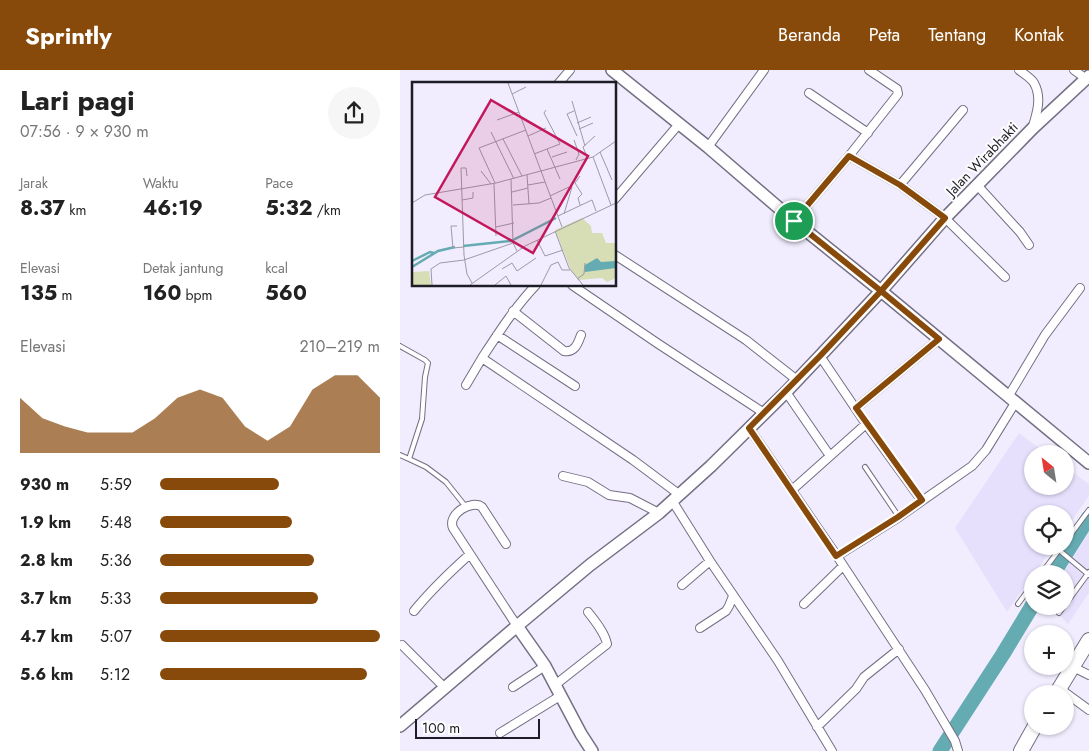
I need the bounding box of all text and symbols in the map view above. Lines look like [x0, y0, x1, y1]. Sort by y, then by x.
text: Sprintly [25, 18, 112, 53]
text: Beranda [778, 22, 841, 48]
text: Peta [869, 22, 900, 48]
text: Tentang [928, 22, 986, 48]
text: Kontak [1014, 22, 1064, 48]
text: Lari pagi [20, 80, 135, 121]
inset map [412, 82, 616, 286]
button: share [328, 87, 380, 139]
street label: Jalan Wirabhakti [940, 118, 1022, 202]
text: 07:56 · 9 × 930 m [20, 120, 149, 143]
text: Jarak [20, 173, 48, 193]
text: Waktu [143, 173, 179, 193]
text: Pace [265, 173, 293, 193]
text: 8.37 [20, 193, 65, 223]
text: 46:19 [143, 193, 203, 223]
text: 5:32 [265, 193, 312, 223]
text: km [65, 200, 86, 220]
text: /km [312, 200, 341, 220]
pin [773, 200, 815, 242]
icon: arrive [780, 207, 808, 235]
text: Elevasi [20, 258, 60, 278]
text: Detak jantung [143, 258, 223, 278]
text: kcal [265, 258, 288, 278]
text: 135 [20, 278, 57, 308]
text: 160 [143, 278, 181, 308]
text: 560 [265, 278, 307, 308]
text: m [57, 285, 72, 305]
text: bpm [181, 285, 212, 305]
text: Elevasi [20, 335, 66, 358]
text: 210–219 m [299, 335, 380, 358]
north arrow [1024, 445, 1074, 495]
map controls [1024, 445, 1074, 735]
text: 930 m [20, 473, 69, 496]
text: 5:59 [100, 473, 132, 496]
button: locate [1024, 505, 1074, 555]
text: 1.9 km [20, 511, 71, 534]
text: 5:48 [100, 511, 132, 534]
text: 2.8 km [20, 549, 73, 572]
text: 5:36 [100, 549, 132, 572]
button: layers [1024, 565, 1074, 615]
text: 3.7 km [20, 587, 72, 610]
text: 5:33 [100, 587, 131, 610]
text: 4.7 km [20, 625, 73, 648]
text: 5:07 [100, 625, 132, 648]
button: + [1024, 625, 1074, 675]
text: 5.6 km [20, 663, 73, 686]
text: 5:12 [100, 663, 130, 686]
button: − [1024, 685, 1074, 735]
scale bar [415, 716, 540, 739]
text: 100 m [422, 718, 460, 738]

